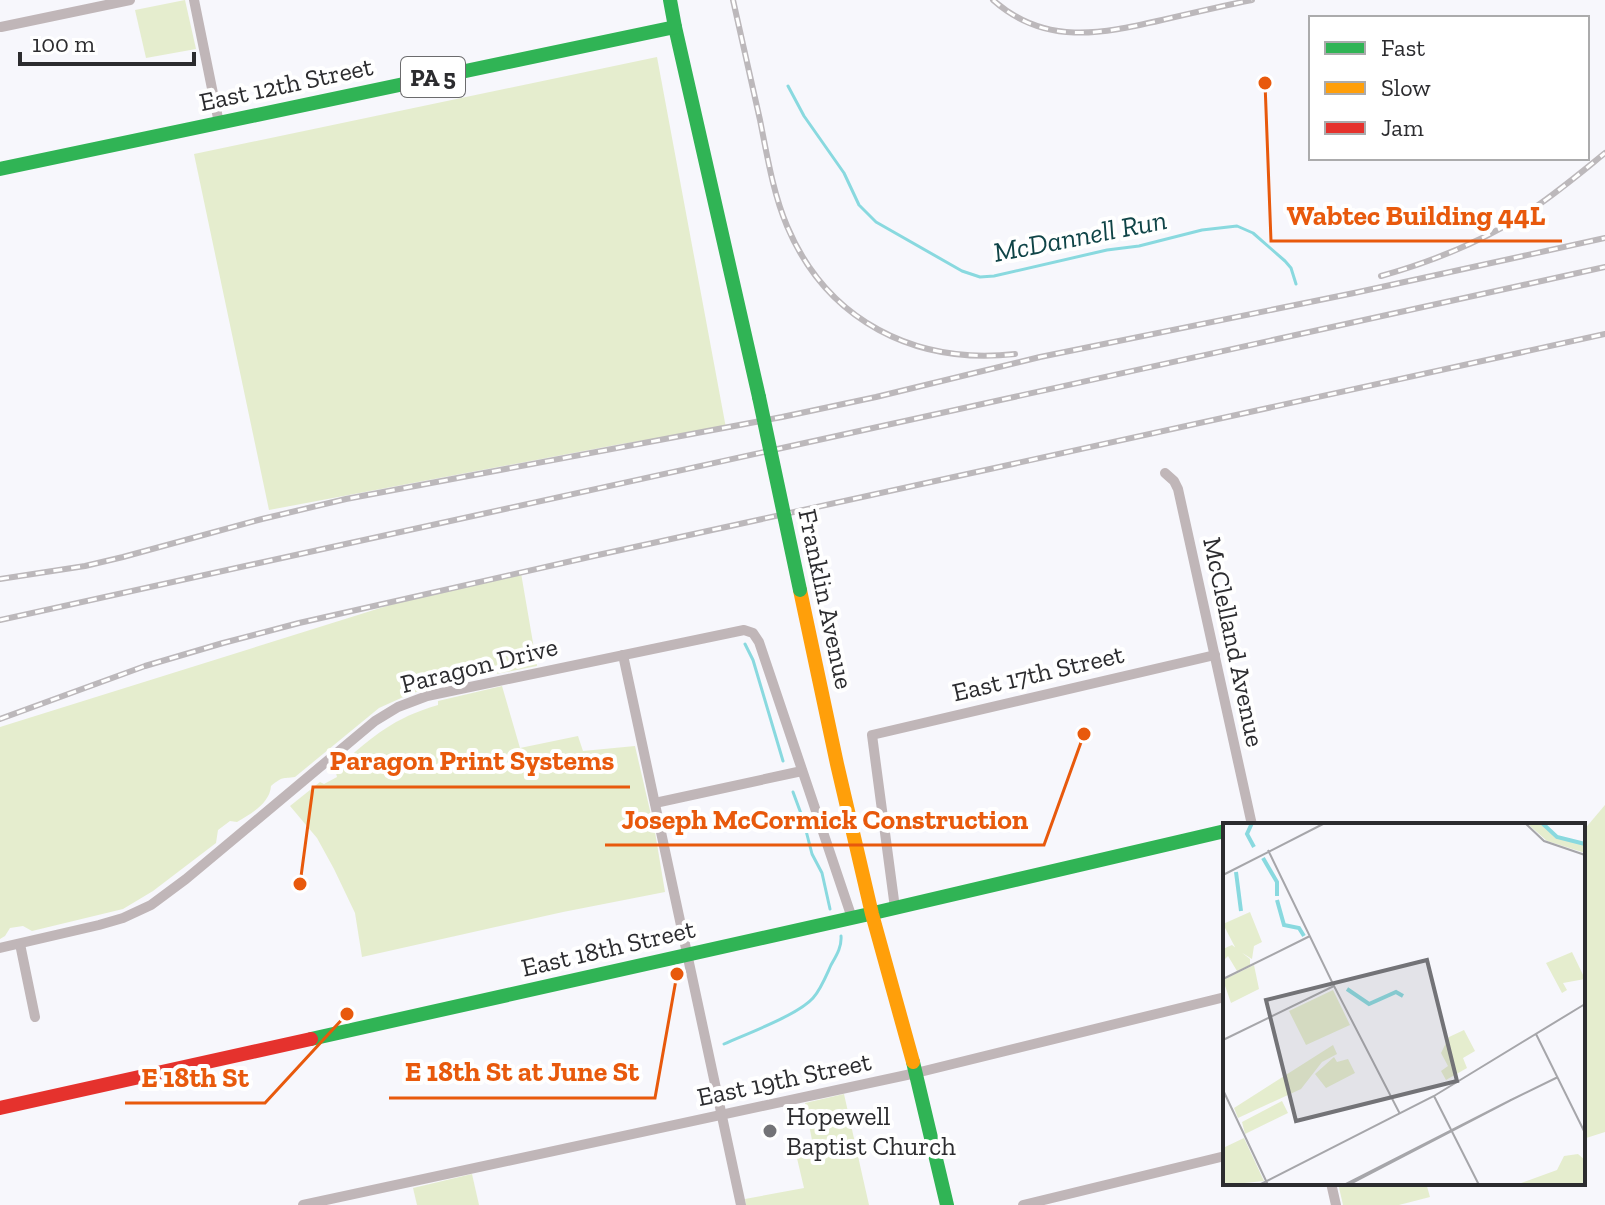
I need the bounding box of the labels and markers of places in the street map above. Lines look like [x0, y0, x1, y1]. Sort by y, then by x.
callout: Wabtec Building 44L [1271, 189, 1562, 241]
callout: Paragon Print Systems [313, 735, 630, 787]
callout: Joseph McCormick Construction [605, 793, 1044, 845]
callout: E 18th St at June St [389, 1046, 655, 1098]
callout: E 18th St [125, 1051, 265, 1103]
place label: Hopewell Baptist Church [786, 1100, 956, 1162]
marker: Hopewell Baptist Church [761, 1122, 779, 1140]

